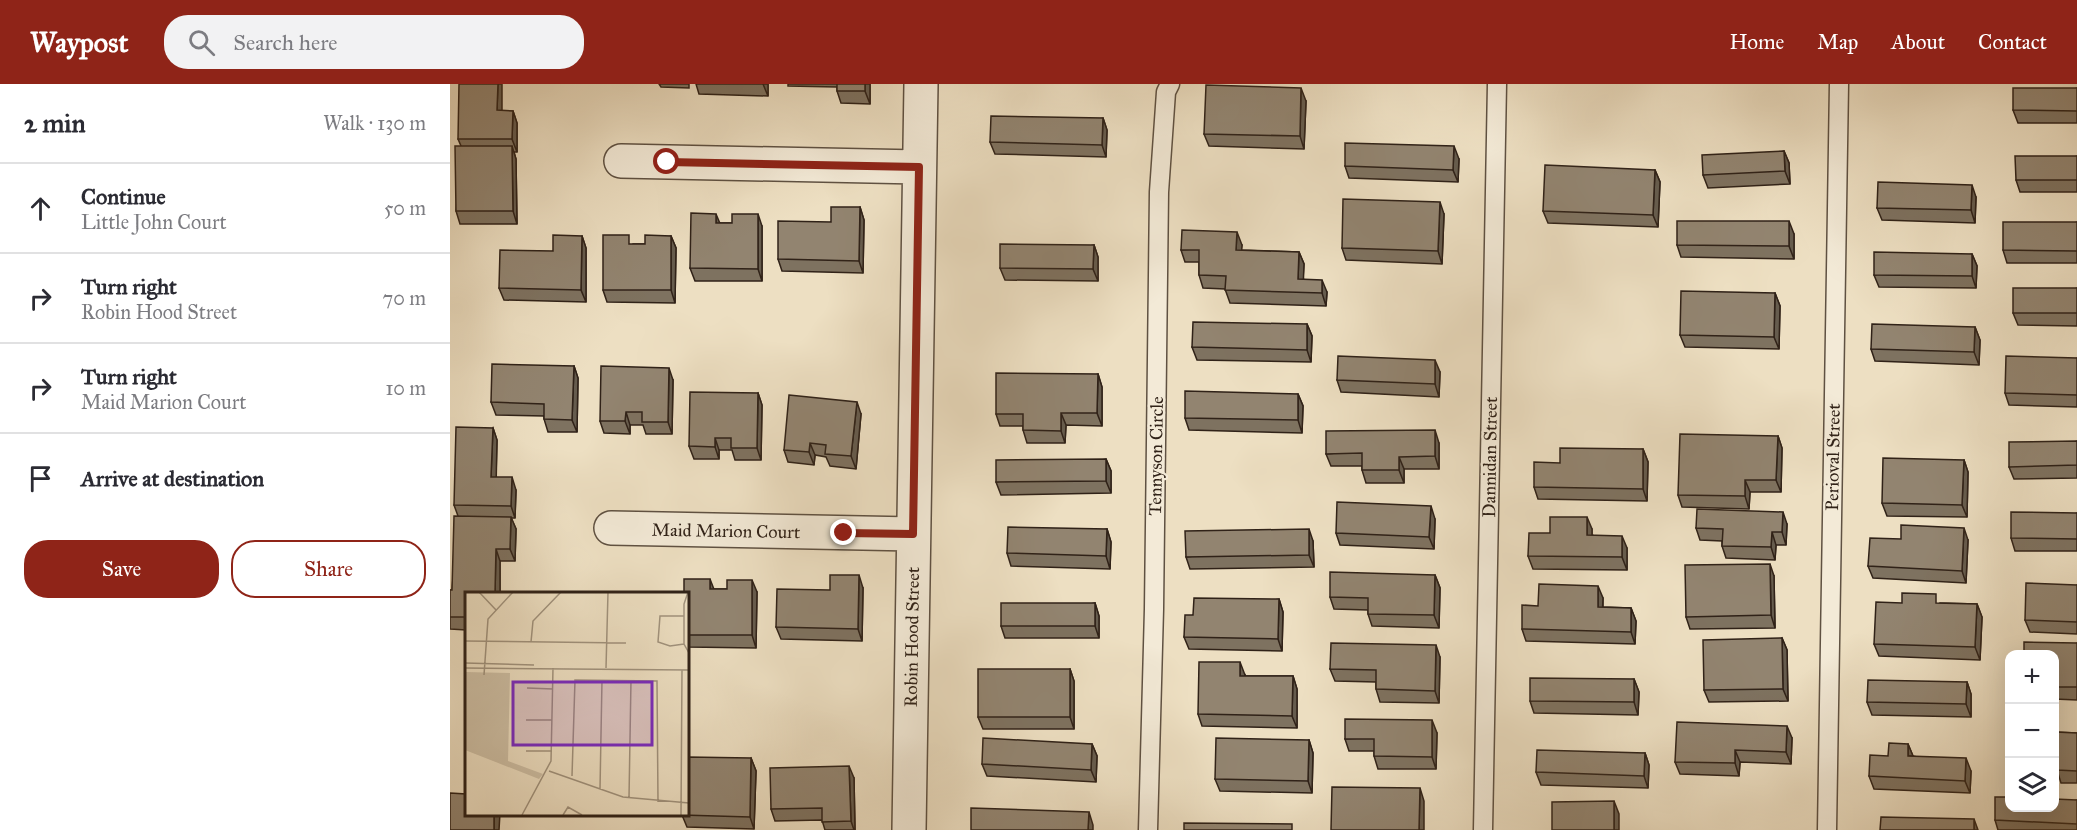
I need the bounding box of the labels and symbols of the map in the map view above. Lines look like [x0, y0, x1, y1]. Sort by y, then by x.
route start [653, 148, 679, 174]
street label: Tennyson Circle [1144, 396, 1168, 516]
street label: Dannidan Street [1478, 396, 1502, 518]
street label: Perioval Street [1821, 402, 1845, 511]
street label: Maid Marion Court [651, 519, 801, 543]
route end [830, 519, 856, 545]
street label: Robin Hood Street [900, 566, 924, 707]
inset map [465, 592, 688, 815]

